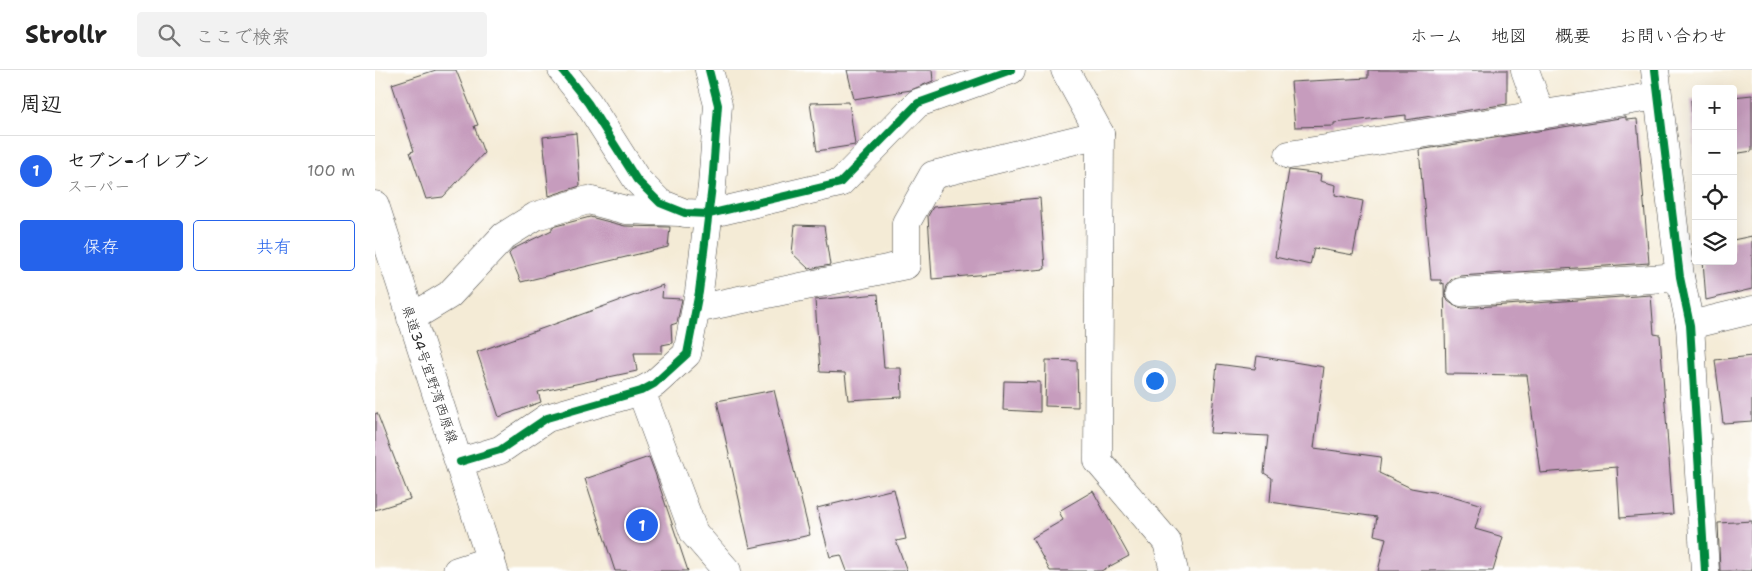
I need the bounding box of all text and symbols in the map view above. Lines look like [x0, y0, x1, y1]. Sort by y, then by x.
search box [137, 12, 487, 57]
text: Strollr [25, 19, 107, 51]
icon: search [155, 21, 183, 49]
text: ここで検索 [195, 24, 290, 49]
text: ホーム [1410, 24, 1463, 48]
text: 地図 [1491, 24, 1527, 48]
text: 概要 [1555, 24, 1591, 48]
text: お問い合わせ [1619, 24, 1727, 48]
map controls [1692, 85, 1737, 265]
button: + [1692, 85, 1737, 130]
text: 周辺 [20, 90, 62, 118]
button: − [1692, 130, 1737, 175]
text: セブン-イレブン [67, 148, 210, 173]
text: 1 [32, 160, 40, 181]
text: 100 m [307, 160, 355, 181]
button: locate [1692, 175, 1737, 220]
text: スーパー [67, 176, 130, 197]
button: 保存 [20, 220, 183, 271]
button: 共有 [193, 220, 355, 271]
button: layers [1692, 220, 1737, 265]
street label: 県道34号宜野湾西原線 [398, 302, 462, 446]
your location [1142, 368, 1168, 394]
pin: 1 [626, 506, 658, 544]

